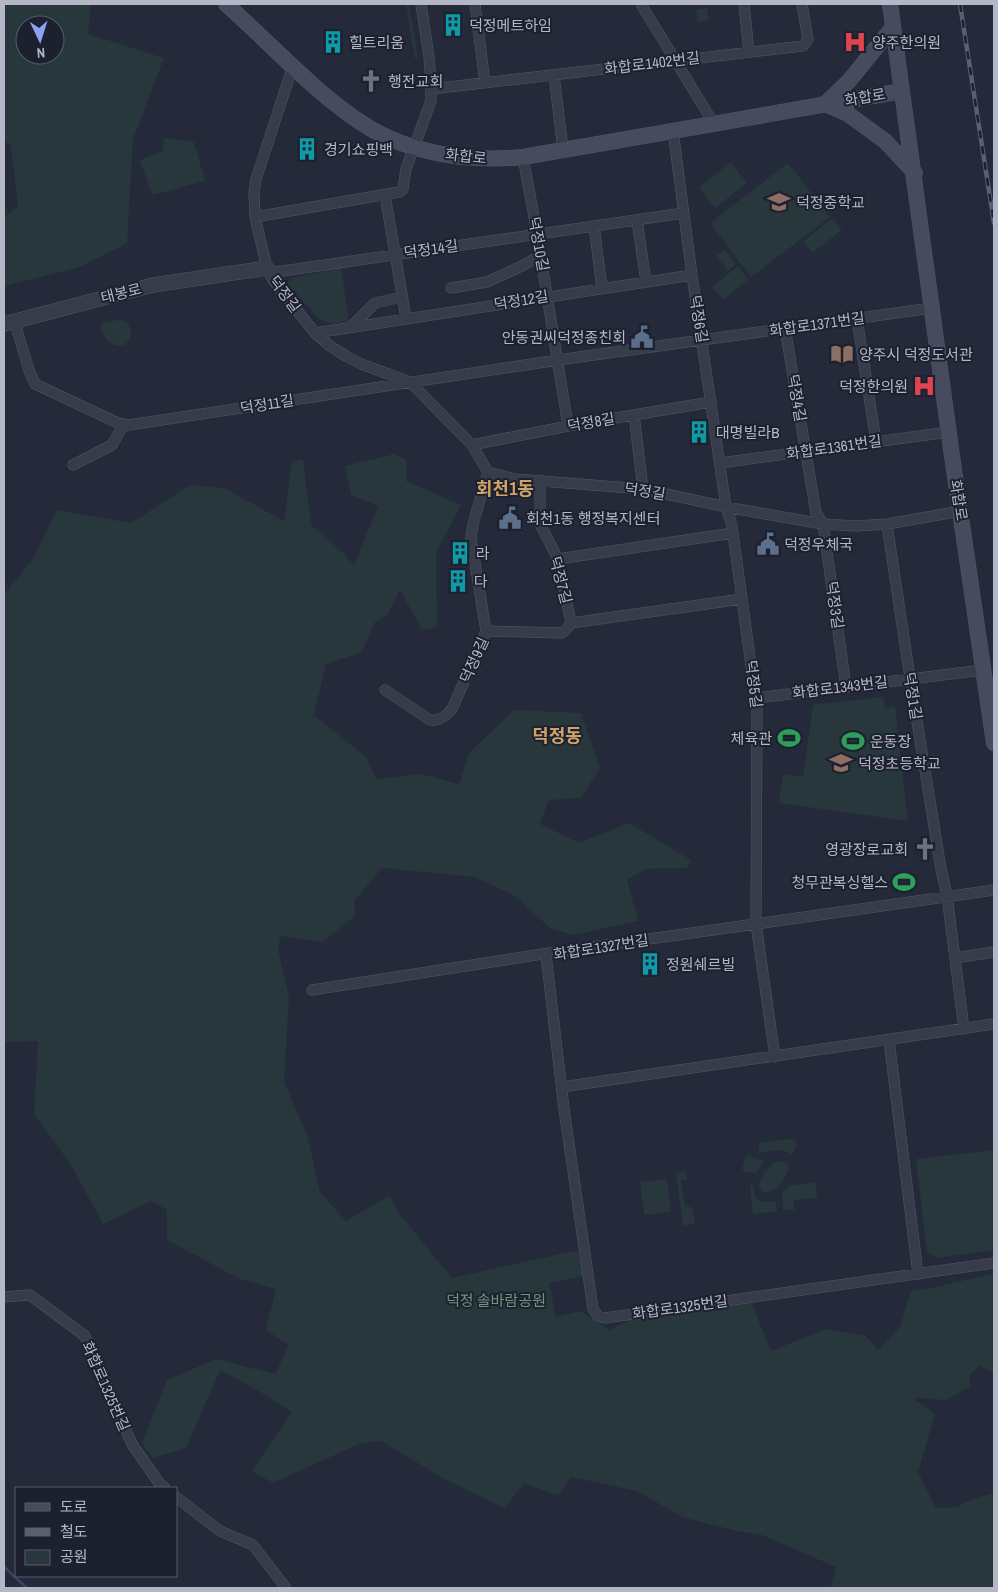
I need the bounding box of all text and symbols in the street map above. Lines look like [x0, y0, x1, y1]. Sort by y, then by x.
building icon: 덕정메트하임 [440, 12, 466, 38]
north arrow [15, 15, 65, 65]
place label: 덕정메트하임 [469, 15, 552, 36]
building icon: 힐트리움 [320, 29, 346, 55]
hospital icon: 양주한의원 [842, 29, 868, 55]
place label: 힐트리움 [349, 32, 404, 53]
place label: 양주한의원 [872, 32, 941, 53]
text: N [36, 44, 46, 62]
street label: 화합로1402번길 [603, 47, 701, 79]
church icon: 행전교회 [358, 68, 384, 94]
place label: 행전교회 [388, 71, 443, 92]
street label: 화합로 [843, 83, 887, 111]
building icon: 경기쇼핑백 [294, 136, 320, 162]
place label: 경기쇼핑백 [324, 139, 393, 160]
street label: 화합로 [444, 143, 488, 169]
school or university icon: 덕정중학교 [766, 189, 792, 215]
place label: 덕정중학교 [796, 192, 865, 213]
street label: 덕정10길 [524, 215, 554, 273]
street label: 덕정14길 [402, 235, 460, 263]
street label: 덕정길 [264, 271, 306, 317]
street label: 태봉로 [98, 278, 144, 308]
street label: 덕정12길 [492, 285, 550, 315]
street label: 덕정6길 [685, 294, 713, 344]
street label: 화합로1371번길 [768, 307, 866, 341]
public building icon: 안동권씨덕정종친회 [629, 324, 655, 350]
place label: 안동권씨덕정종친회 [502, 327, 626, 348]
library icon: 양주시 덕정도서관 [829, 341, 855, 367]
place label: 양주시 덕정도서관 [859, 344, 973, 365]
street label: 덕정4길 [782, 372, 812, 424]
hospital icon: 덕정한의원 [911, 373, 937, 399]
place label: 덕정한의원 [839, 376, 908, 397]
street label: 덕정11길 [239, 389, 295, 419]
street label: 덕정8길 [565, 407, 617, 437]
building icon: 대명빌라B [686, 419, 712, 445]
place label: 대명빌라B [716, 422, 779, 443]
street label: 화합로1361번길 [785, 430, 883, 464]
district label: 회천1동 [476, 476, 534, 501]
street label: 덕정길 [623, 477, 667, 505]
street label: 화합로 [945, 478, 973, 522]
public building icon: 회천1동 행정복지센터 [497, 505, 523, 531]
place label: 회천1동 행정복지센터 [526, 508, 660, 529]
public building icon: 덕정우체국 [755, 531, 781, 557]
place label: 덕정우체국 [784, 534, 853, 555]
building icon: 라 [447, 540, 473, 566]
place label: 라 [476, 543, 490, 564]
street label: 덕정7길 [545, 554, 577, 606]
building icon: 다 [445, 568, 471, 594]
place label: 다 [474, 571, 488, 592]
street label: 덕정3길 [821, 580, 849, 630]
street label: 덕정9길 [455, 634, 493, 686]
street label: 덕정5길 [741, 659, 767, 709]
street label: 화합로1343번길 [791, 671, 889, 703]
street label: 덕정1길 [899, 671, 927, 721]
district label: 덕정동 [532, 723, 582, 748]
sports icon: 체육관 [776, 725, 802, 751]
place label: 체육관 [731, 728, 772, 749]
sports icon: 운동장 [840, 728, 866, 754]
place label: 운동장 [870, 731, 912, 752]
school or university icon: 덕정초등학교 [828, 750, 854, 776]
place label: 덕정초등학교 [858, 753, 941, 774]
church icon: 영광장로교회 [912, 836, 938, 862]
place label: 영광장로교회 [825, 839, 908, 860]
sports icon: 청무관복싱헬스 [891, 869, 917, 895]
place label: 청무관복싱헬스 [791, 872, 888, 893]
street label: 화합로1327번길 [552, 929, 650, 965]
building icon: 정원쉐르빌 [637, 951, 663, 977]
place label: 정원쉐르빌 [666, 954, 735, 975]
park label: 덕정 솔바람공원 [446, 1290, 546, 1311]
street label: 화합로1325번길 [631, 1290, 729, 1324]
street label: 화합로1325번길 [77, 1338, 135, 1434]
legend [15, 1487, 178, 1577]
text: 도로 [60, 1496, 88, 1517]
text: 철도 [60, 1521, 88, 1542]
text: 공원 [60, 1546, 88, 1567]

